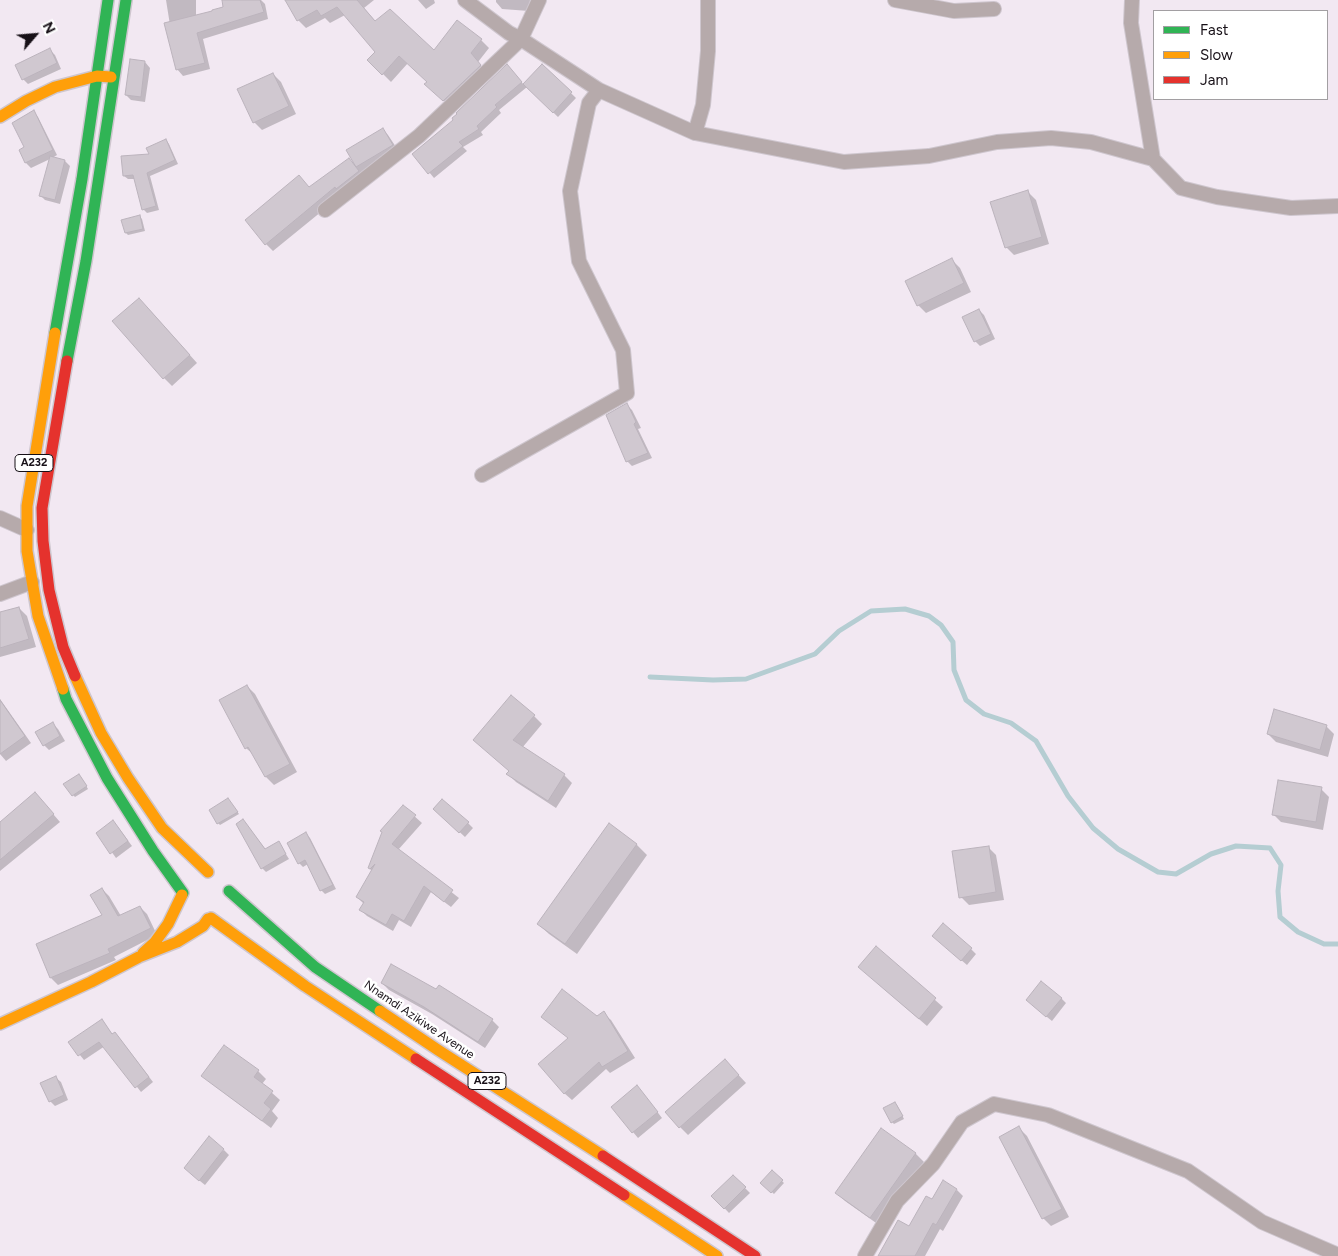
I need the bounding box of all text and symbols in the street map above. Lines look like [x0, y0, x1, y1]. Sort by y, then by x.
north arrow [10, 10, 60, 60]
legend [1153, 10, 1328, 100]
text: N [39, 19, 59, 37]
text: Fast [1200, 21, 1228, 39]
text: Slow [1200, 46, 1233, 64]
text: Jam [1200, 71, 1228, 89]
road number: A232 [15, 454, 53, 472]
street label: Nnamdi Azikiwe Avenue [361, 978, 477, 1062]
road number: A232 [468, 1072, 506, 1090]

